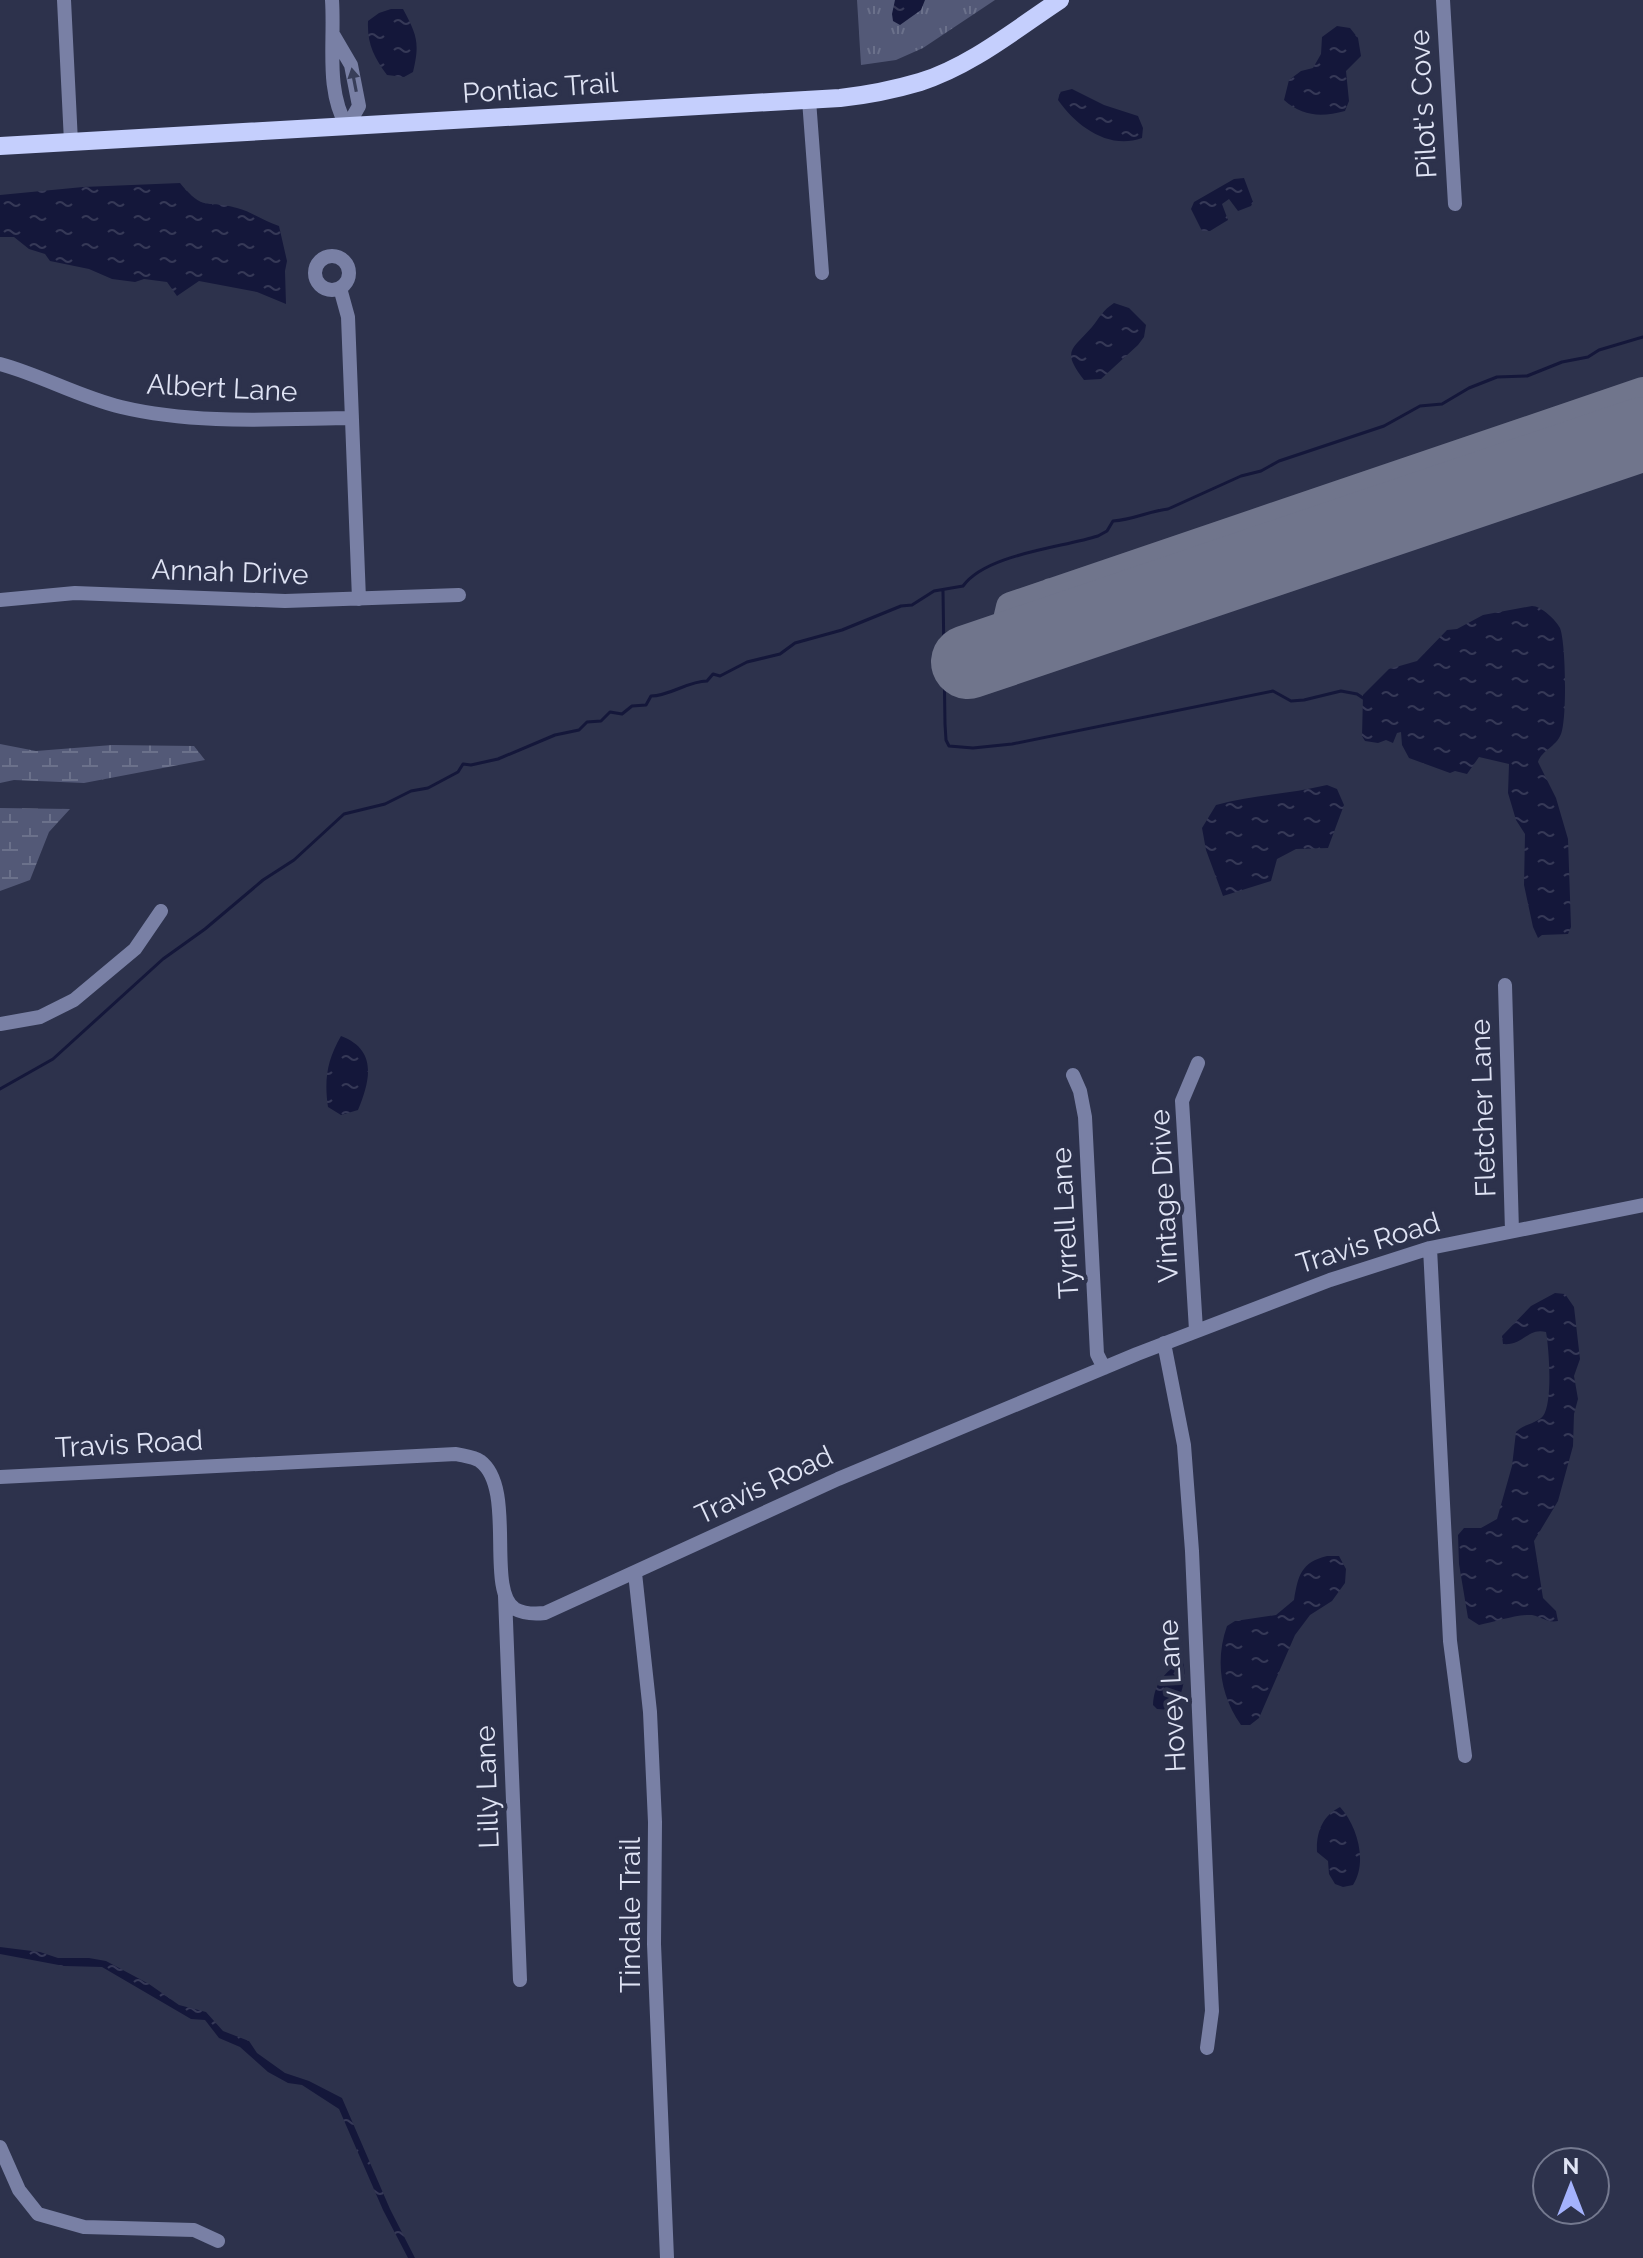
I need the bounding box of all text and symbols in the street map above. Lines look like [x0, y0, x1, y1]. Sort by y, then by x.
street label: Pilot's Cove [1403, 29, 1443, 179]
street label: Pontiac Trail [461, 66, 619, 110]
one-way arrow [347, 68, 359, 93]
street label: Albert Lane [146, 368, 298, 408]
street label: Annah Drive [151, 553, 309, 591]
street label: Fletcher Lane [1463, 1018, 1503, 1198]
street label: Vintage Drive [1143, 1108, 1185, 1284]
street label: Tyrrell Lane [1045, 1146, 1085, 1300]
street label: Travis Road [1292, 1206, 1444, 1280]
street label: Travis Road [54, 1424, 204, 1464]
street label: Travis Road [690, 1439, 838, 1531]
street label: Hovey Lane [1152, 1619, 1192, 1773]
street label: Lilly Lane [468, 1725, 506, 1849]
street label: Tindale Trail [614, 1837, 647, 1993]
north arrow [1531, 2146, 1611, 2226]
text: N [1563, 2153, 1579, 2179]

